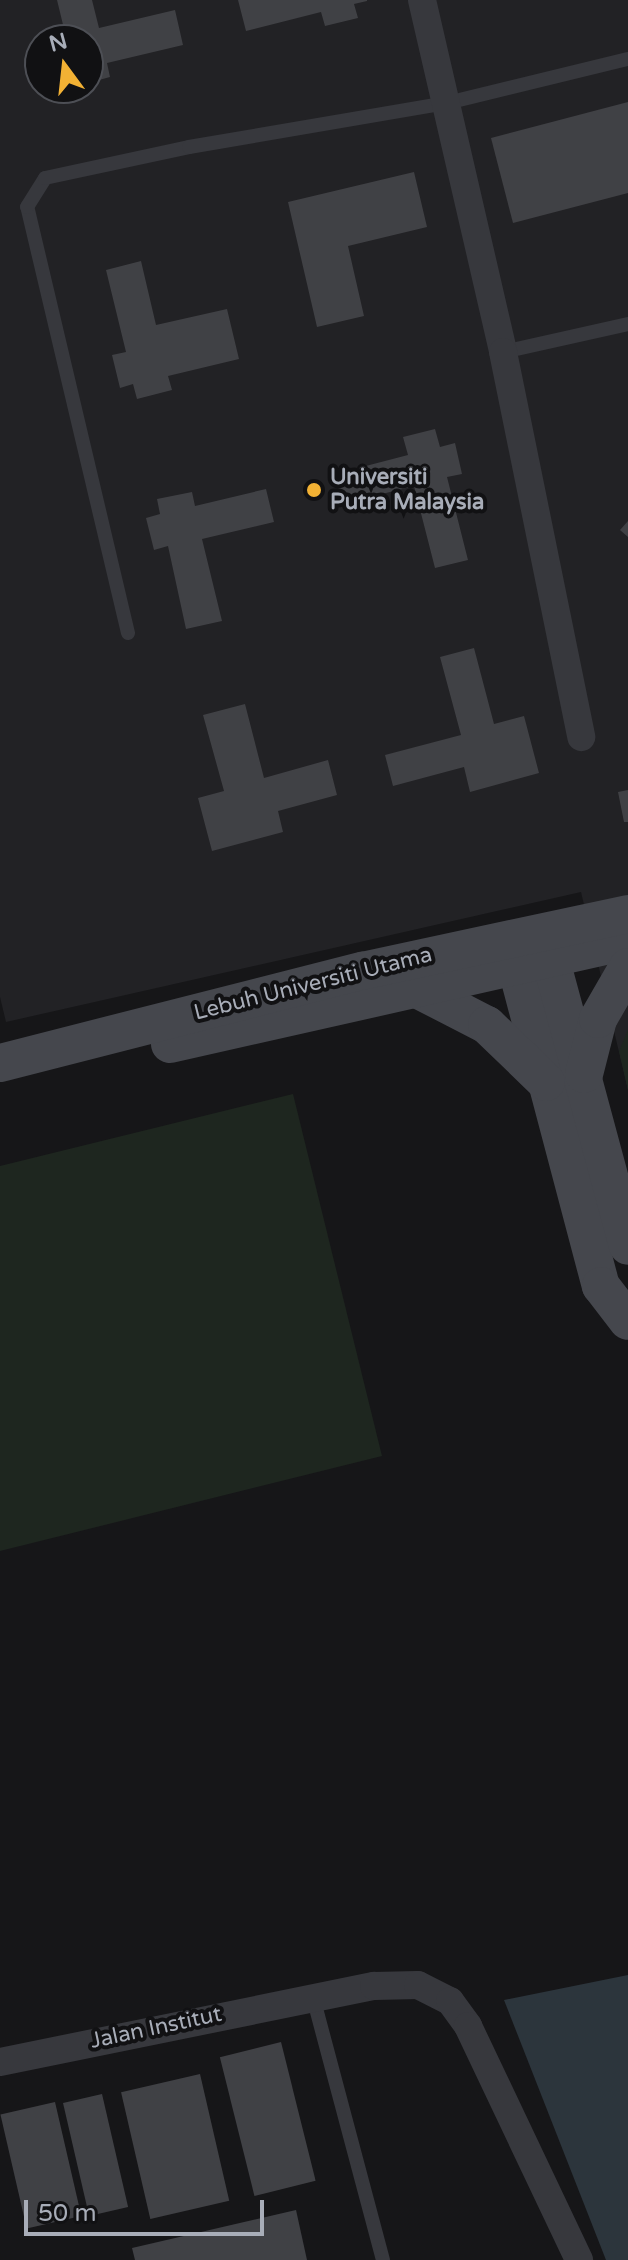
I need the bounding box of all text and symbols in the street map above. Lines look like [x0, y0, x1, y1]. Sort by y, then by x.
north arrow [24, 24, 104, 104]
text: N [46, 28, 70, 58]
place label: Universiti Putra Malaysia [330, 464, 484, 516]
marker: Universiti Putra Malaysia [305, 481, 323, 499]
street label: Lebuh Universiti Utama [191, 942, 435, 1026]
street label: Jalan Institut [88, 2001, 224, 2055]
scale bar [28, 2184, 268, 2234]
text: 50 m [38, 2199, 96, 2228]

